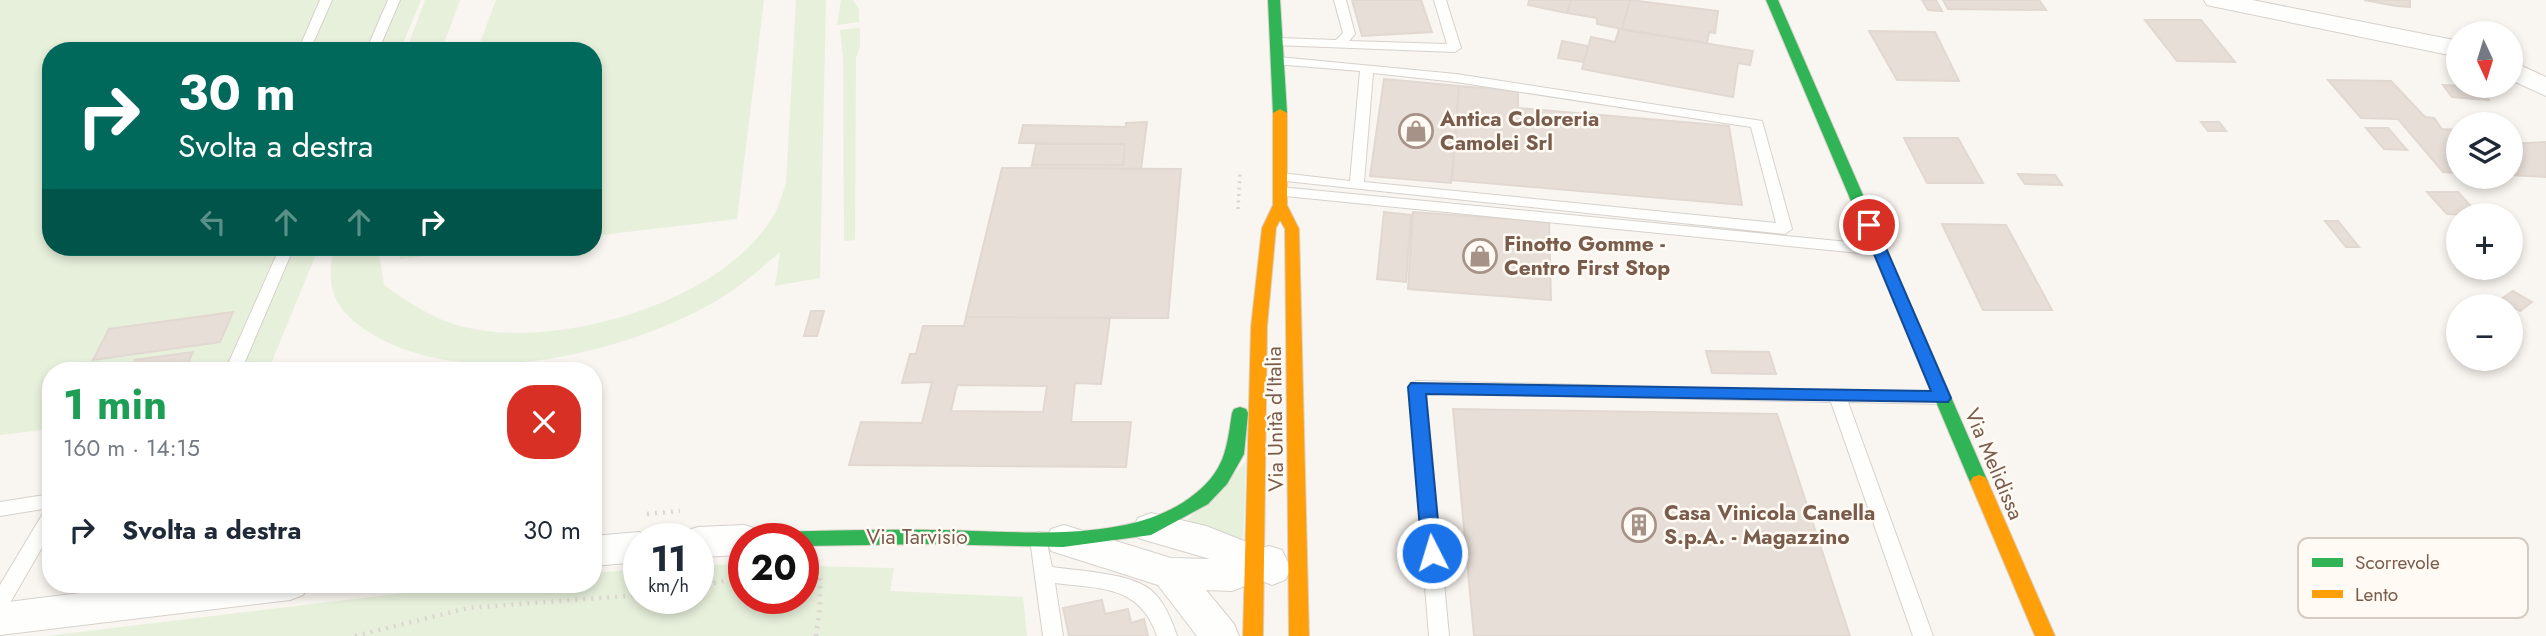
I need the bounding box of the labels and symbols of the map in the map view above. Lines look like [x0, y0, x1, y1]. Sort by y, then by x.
north arrow [2446, 21, 2524, 98]
place label: Antica Coloreria Camolei Srl [1439, 104, 1599, 158]
shop icon: Antica Coloreria Camolei Srl [1397, 112, 1435, 150]
pin [1839, 195, 1899, 255]
place label: Finotto Gomme - Centro First Stop [1504, 229, 1670, 283]
shop icon: Finotto Gomme - Centro First Stop [1461, 237, 1499, 275]
street label: Via Unità d'Italia [1259, 346, 1291, 492]
street label: Via Melidissa [1957, 404, 2031, 524]
place label: Casa Vinicola Canella S.p.A. - Magazzino [1664, 498, 1875, 552]
building icon: Casa Vinicola Canella S.p.A. - Magazzino [1620, 506, 1658, 544]
position arrow [1395, 516, 1469, 590]
street label: Via Tarvisio [866, 522, 968, 552]
speed limit sign: 20 [728, 523, 819, 614]
legend [2298, 538, 2528, 618]
text: Scorrevole [2355, 549, 2440, 576]
text: Lento [2355, 581, 2398, 608]

